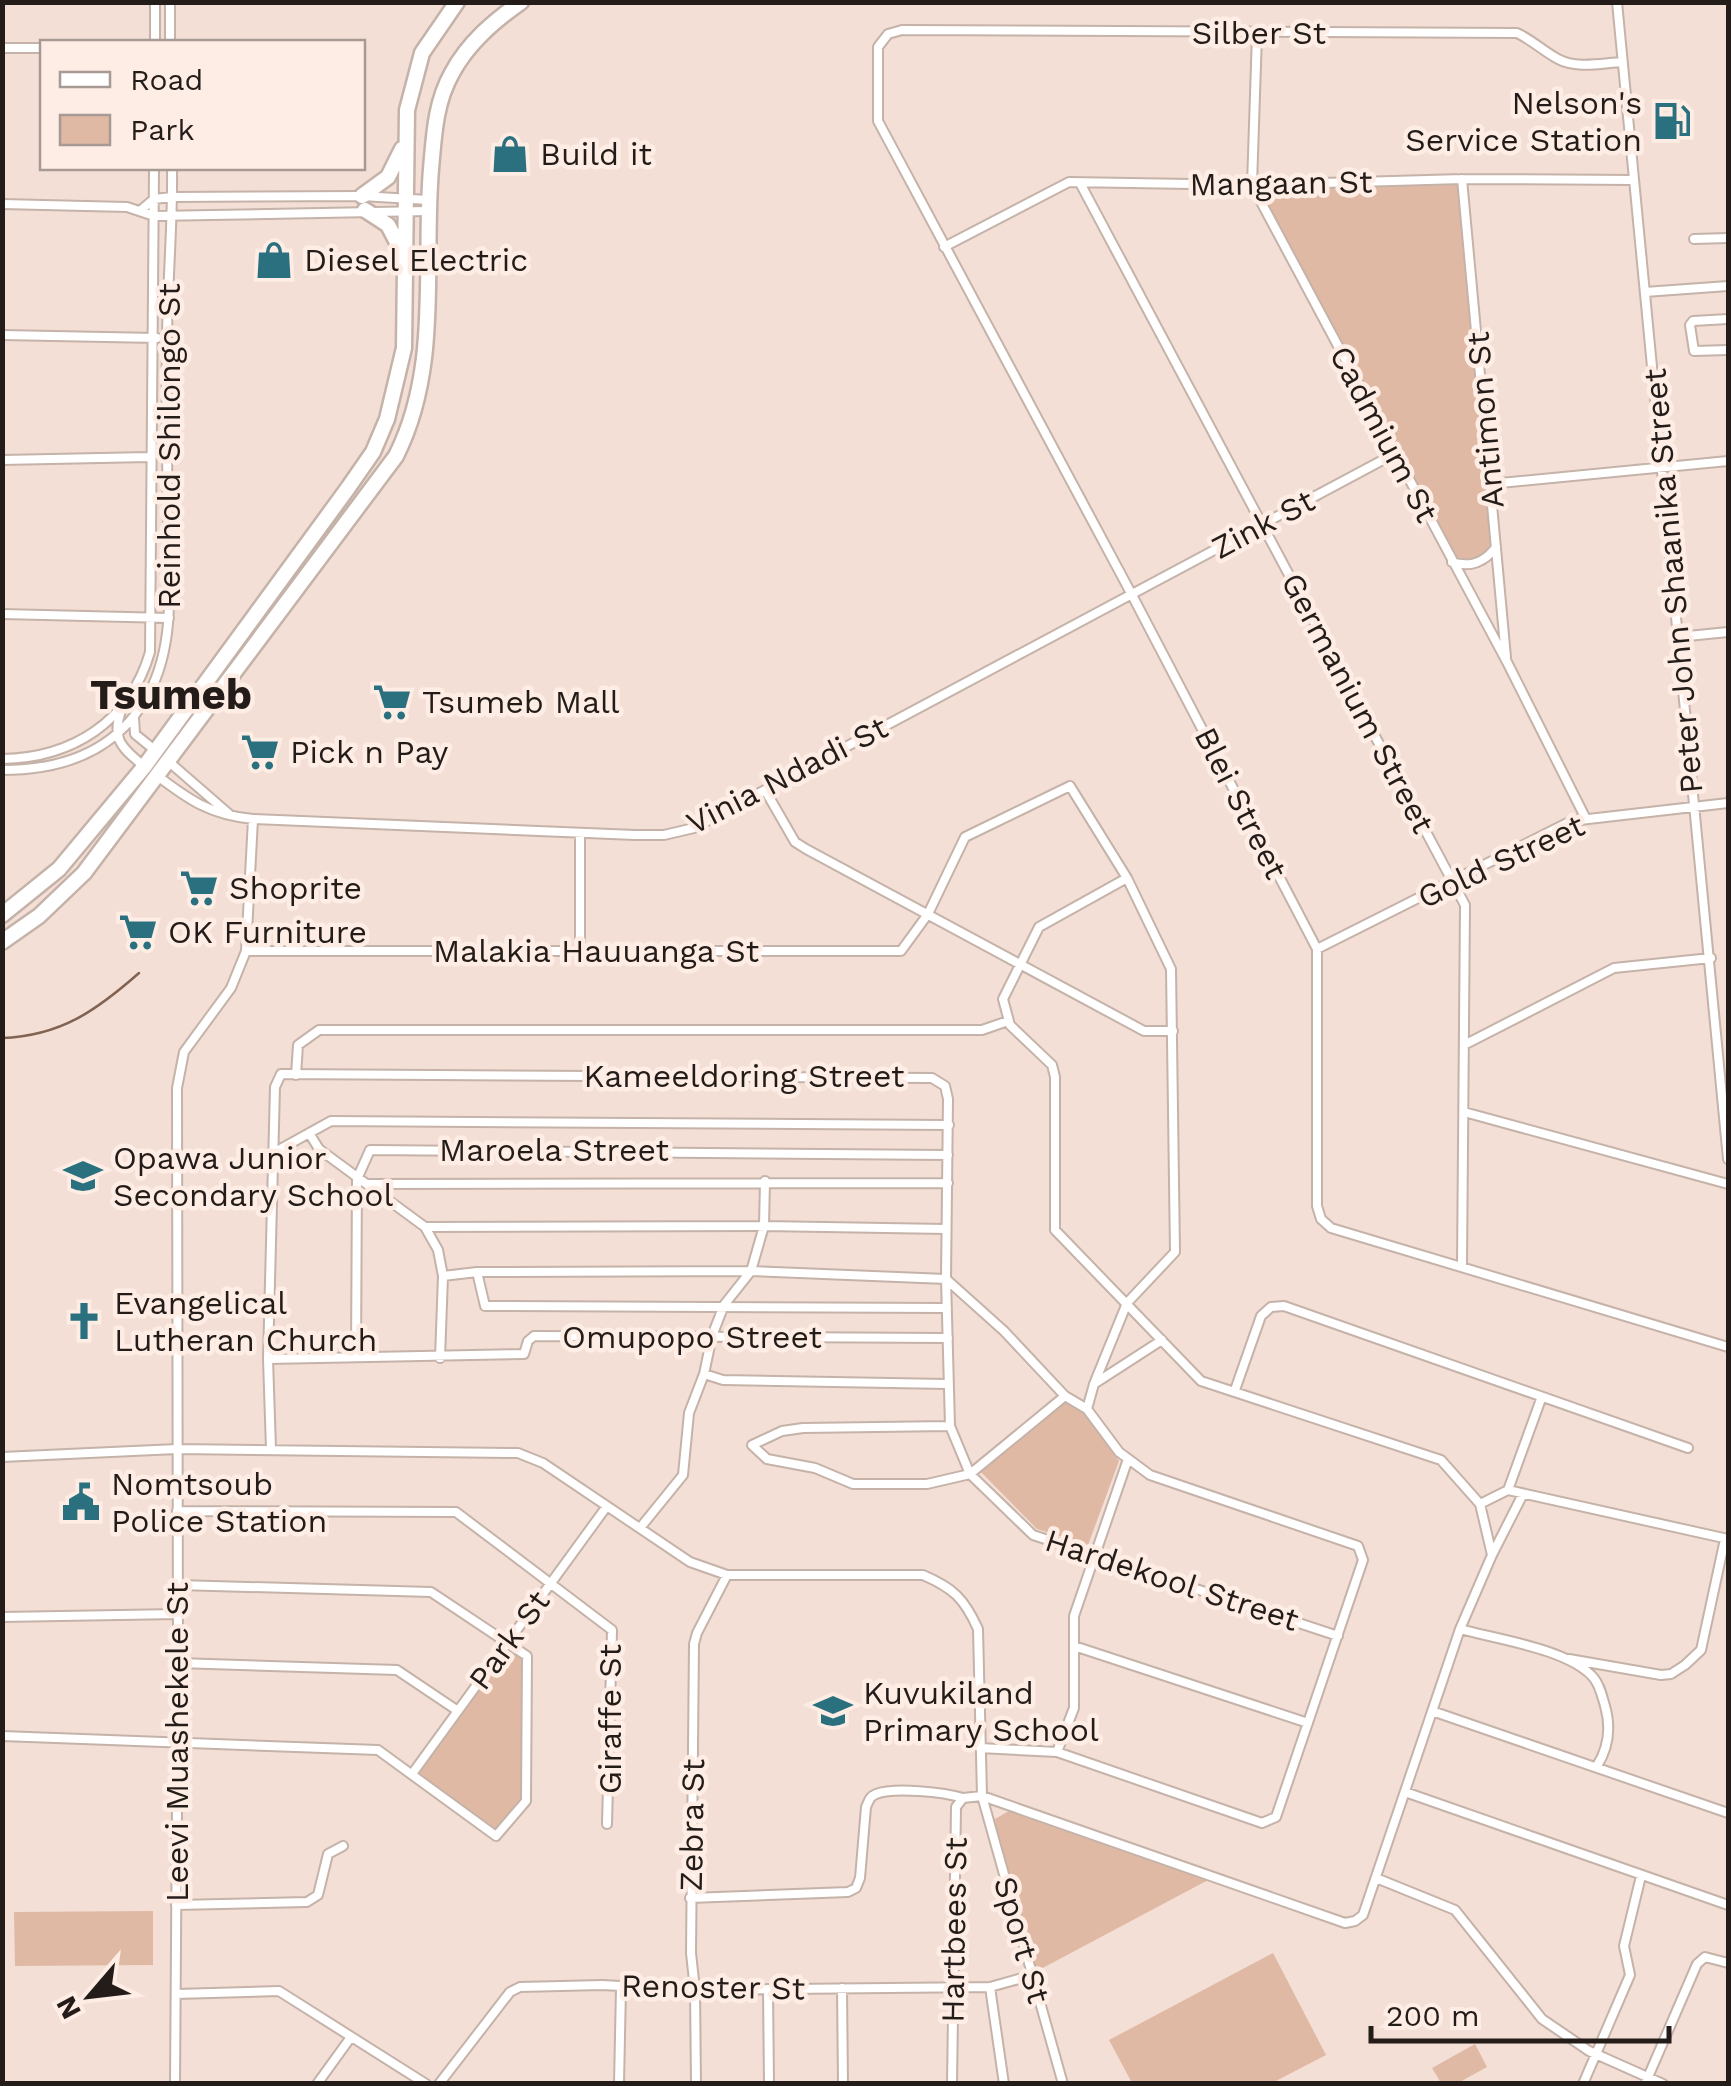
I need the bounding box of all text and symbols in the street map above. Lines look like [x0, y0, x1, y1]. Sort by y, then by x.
street label: Silber St [1192, 14, 1326, 52]
legend [40, 40, 365, 170]
text: Road [130, 62, 203, 97]
place label: Nelson's Service Station [1405, 84, 1642, 159]
fuel station icon: Nelson's Service Station [1651, 100, 1693, 142]
text: Park [130, 112, 195, 147]
shop icon: Build it [489, 133, 531, 175]
place label: Build it [540, 135, 652, 173]
street label: Mangaan St [1189, 162, 1373, 204]
shop icon: Diesel Electric [253, 239, 295, 281]
place label: Diesel Electric [304, 241, 528, 279]
street label: Reinhold Shilongo St [150, 283, 188, 609]
street label: Antimon St [1458, 330, 1512, 510]
street label: Cadmium St [1322, 339, 1446, 529]
street label: Peter John Shaanika Street [1635, 367, 1711, 795]
street label: Zink St [1205, 481, 1321, 567]
street label: Germanium Street [1273, 566, 1443, 840]
district label: Tsumeb [90, 670, 252, 719]
supermarket icon: Tsumeb Mall [371, 681, 413, 723]
place label: Tsumeb Mall [422, 683, 620, 721]
street label: Vinia Ndadi St [680, 708, 894, 842]
street label: Blei Street [1187, 721, 1295, 885]
supermarket icon: Pick n Pay [239, 731, 281, 773]
place label: Pick n Pay [290, 733, 449, 771]
street label: Gold Street [1412, 806, 1590, 916]
supermarket icon: Shoprite [178, 867, 220, 909]
place label: Shoprite [229, 869, 362, 907]
supermarket icon: OK Furniture [117, 911, 159, 953]
place label: OK Furniture [168, 913, 367, 951]
street label: Malakia Hauuanga St [433, 932, 759, 970]
street label: Kameeldoring Street [584, 1057, 904, 1095]
street label: Maroela Street [439, 1131, 669, 1169]
place label: Opawa Junior Secondary School [113, 1139, 393, 1214]
school or university icon: Opawa Junior Secondary School [62, 1155, 104, 1197]
place label: Evangelical Lutheran Church [114, 1284, 377, 1359]
church icon: Evangelical Lutheran Church [63, 1300, 105, 1342]
street label: Omupopo Street [562, 1318, 822, 1356]
place label: Nomtsoub Police Station [111, 1465, 327, 1540]
public building icon: Nomtsoub Police Station [60, 1481, 102, 1523]
street label: Hardekool Street [1040, 1521, 1304, 1639]
street label: Leevi Muashekele St [158, 1582, 196, 1902]
street label: Park St [460, 1583, 558, 1697]
street label: Giraffe St [591, 1644, 629, 1794]
place label: Kuvukiland Primary School [863, 1674, 1099, 1749]
school or university icon: Kuvukiland Primary School [812, 1690, 854, 1732]
street label: Zebra St [672, 1758, 712, 1892]
street label: Hartbees St [933, 1837, 975, 2023]
street label: Sport St [986, 1872, 1058, 2008]
north arrow [40, 1946, 140, 2046]
street label: Renoster St [621, 1966, 805, 2008]
scale bar [1371, 1981, 1668, 2043]
text: N [49, 1991, 88, 2024]
text: 200 m [1386, 1998, 1480, 2033]

